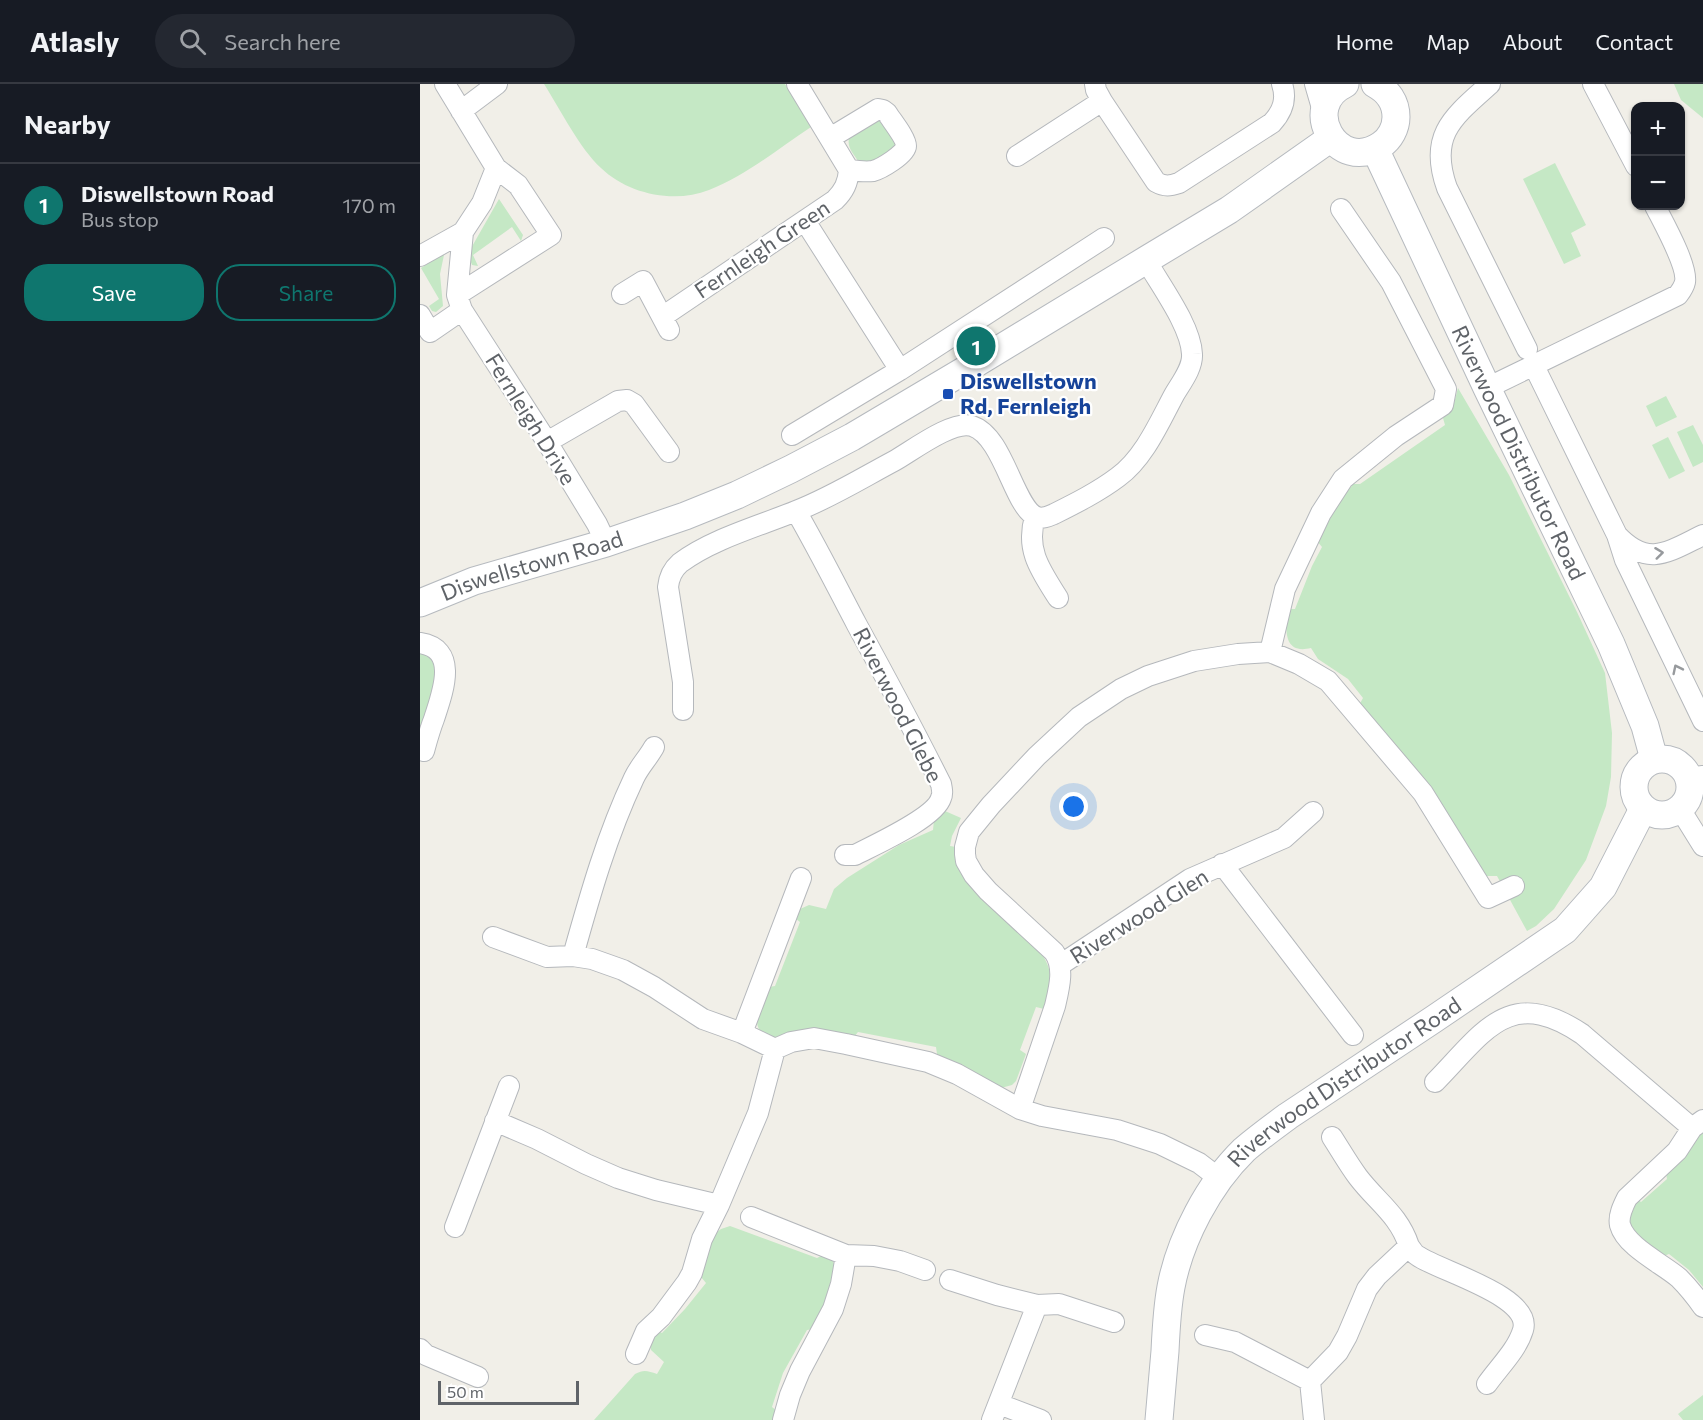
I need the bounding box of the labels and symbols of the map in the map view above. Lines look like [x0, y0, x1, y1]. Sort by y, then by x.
street label: Fernleigh Green [689, 193, 834, 304]
street label: Riverwood Distributor Road [1447, 321, 1592, 584]
pin: 1 [956, 324, 996, 368]
street label: Fernleigh Drive [480, 348, 583, 489]
place label: Diswellstown Rd, Fernleigh [960, 367, 1097, 419]
marker: Diswellstown Rd, Fernleigh [941, 387, 955, 401]
street label: Diswellstown Road [436, 524, 626, 606]
one-way arrow [1654, 547, 1663, 560]
street label: Riverwood Glebe [848, 623, 949, 787]
one-way arrow [1673, 664, 1684, 675]
your location [1059, 792, 1088, 821]
street label: Riverwood Glen [1065, 862, 1213, 969]
street label: Riverwood Distributor Road [1221, 991, 1466, 1172]
scale bar [438, 1378, 579, 1406]

